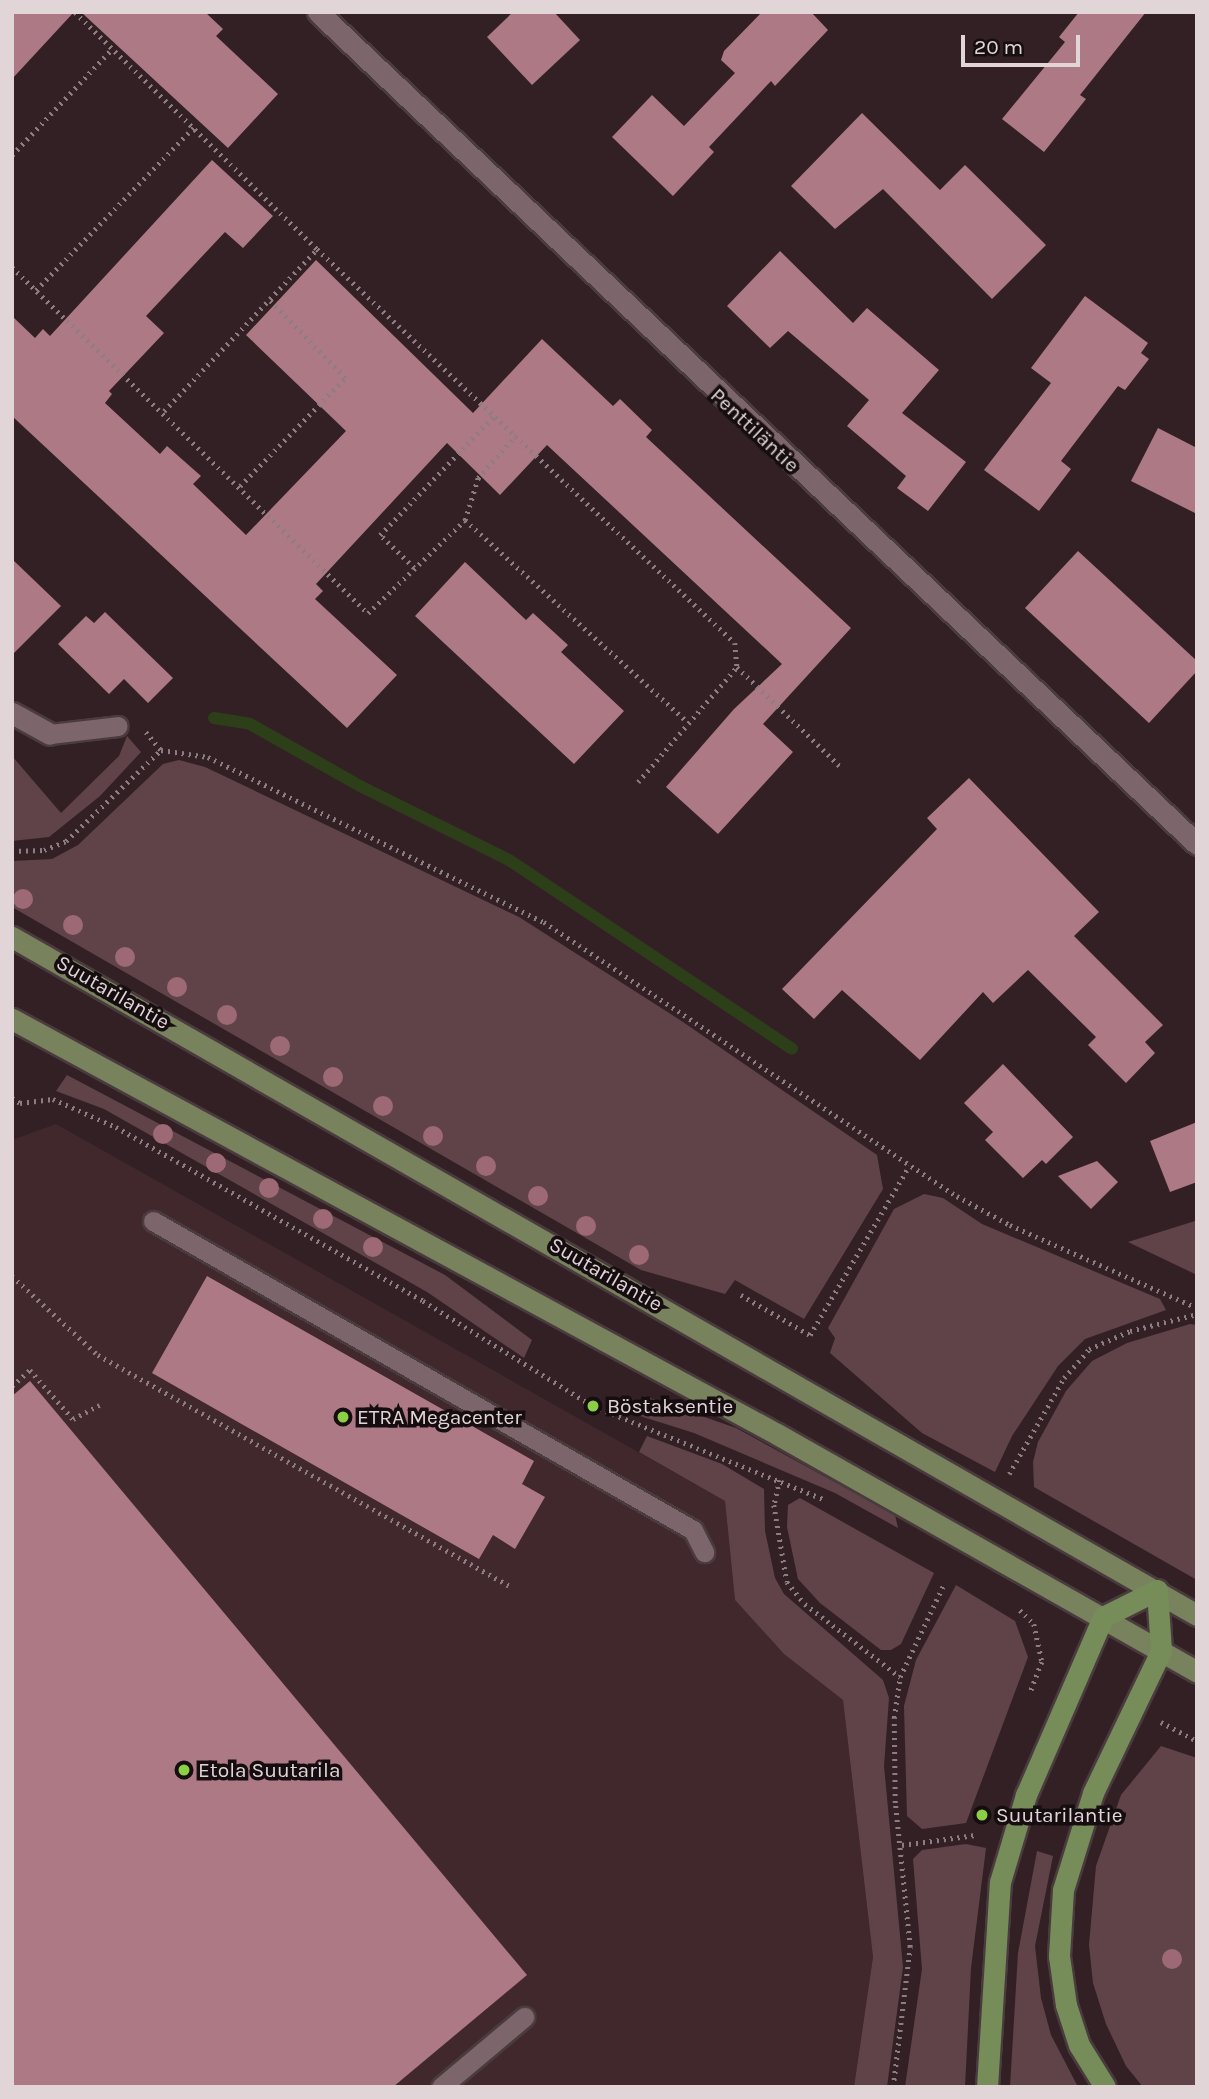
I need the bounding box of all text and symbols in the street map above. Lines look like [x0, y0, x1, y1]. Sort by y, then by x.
scale bar [964, 21, 1083, 65]
text: 20 m [974, 35, 1023, 59]
street label: Penttiläntie [705, 383, 805, 477]
street label: Suutarilantie [52, 949, 174, 1035]
street label: Suutarilantie [545, 1231, 667, 1317]
place label: Böstaksentie [607, 1393, 733, 1419]
marker: Böstaksentie [585, 1398, 601, 1414]
place label: ETRA Megacenter [357, 1404, 522, 1430]
marker: ETRA Megacenter [335, 1409, 351, 1425]
place label: Etola Suutarila [198, 1757, 340, 1783]
marker: Etola Suutarila [176, 1762, 192, 1778]
place label: Suutarilantie [996, 1802, 1122, 1828]
marker: Suutarilantie [974, 1807, 990, 1823]

